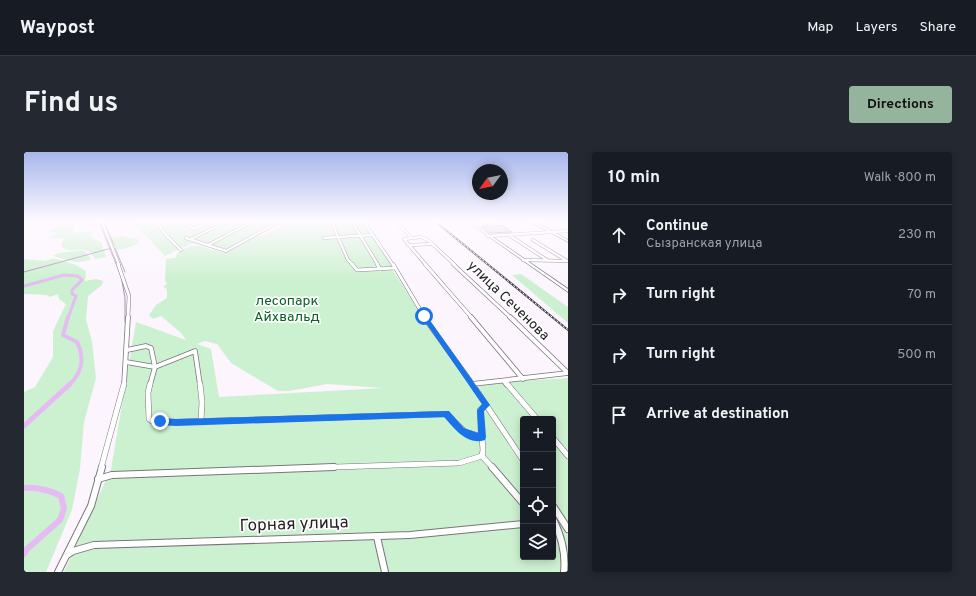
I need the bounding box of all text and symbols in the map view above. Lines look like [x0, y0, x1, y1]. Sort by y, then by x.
text: Waypost [20, 16, 95, 40]
text: Map [807, 19, 833, 36]
text: Layers [855, 19, 897, 36]
text: Share [919, 19, 956, 36]
text: Find us [24, 86, 118, 122]
button: Directions [849, 86, 952, 123]
north arrow [472, 164, 508, 200]
text: 10 min [608, 167, 660, 189]
text: Walk · 800 m [864, 170, 936, 186]
text: Continue [646, 217, 708, 236]
icon: ahead [608, 224, 630, 246]
text: 230 m [898, 227, 936, 243]
text: Сызранская улица [646, 236, 762, 252]
street label: улица Сеченова [463, 257, 553, 345]
icon: right [608, 284, 630, 306]
text: Turn right [646, 285, 715, 304]
text: 70 m [907, 287, 936, 303]
park label: лесопарк Айхвальд [254, 293, 320, 326]
route start [415, 307, 433, 325]
icon: right [608, 344, 630, 366]
text: Turn right [646, 345, 715, 364]
text: 500 m [897, 347, 936, 363]
icon: arrive [608, 404, 630, 426]
text: Arrive at destination [646, 405, 789, 424]
route end [151, 412, 169, 430]
map controls [520, 416, 556, 560]
button: + [520, 416, 556, 452]
button: − [520, 452, 556, 488]
button: locate [520, 488, 556, 524]
street label: Горная улица [239, 512, 349, 538]
button: layers [520, 524, 556, 560]

